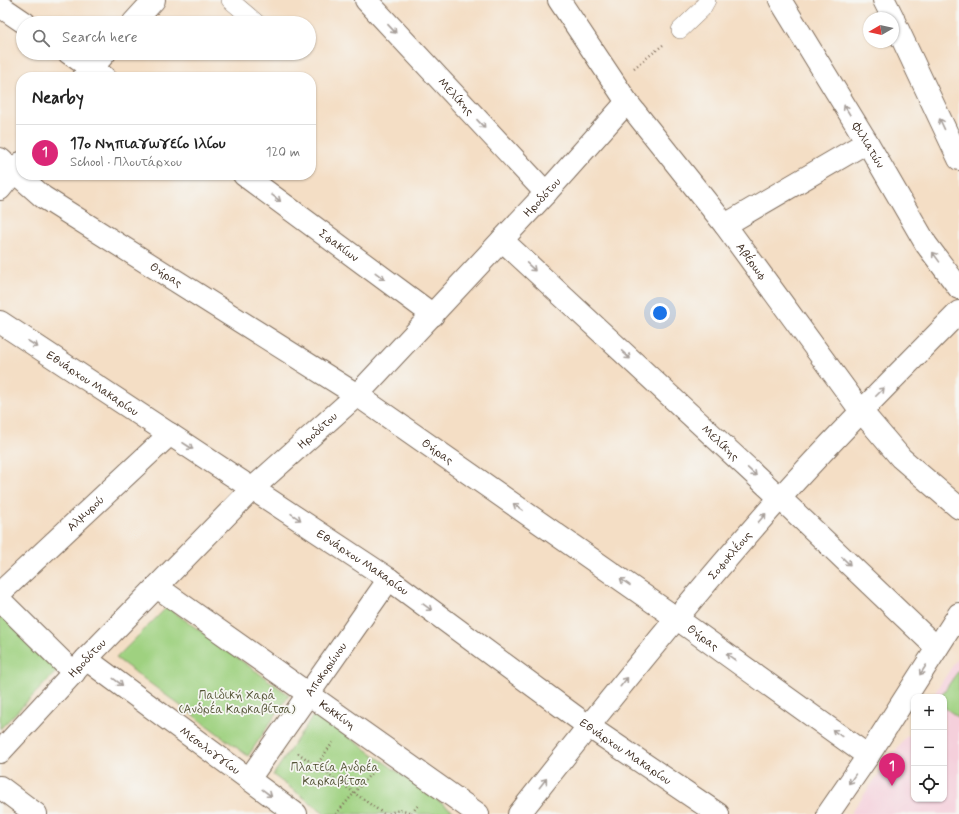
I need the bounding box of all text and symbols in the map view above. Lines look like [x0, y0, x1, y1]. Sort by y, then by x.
north arrow [863, 12, 899, 48]
search box [16, 16, 316, 60]
one-way arrow [388, 23, 397, 34]
icon: search [30, 27, 52, 49]
text: Search here [62, 28, 138, 48]
street label: Μελίκης [434, 75, 477, 120]
text: Nearby [32, 87, 84, 109]
one-way arrow [843, 105, 851, 116]
one-way arrow [938, 118, 945, 130]
one-way arrow [476, 119, 486, 129]
street label: Φιλιατών [847, 119, 888, 172]
text: 17ο Νηπιαγωγείο Ιλίου [70, 134, 226, 154]
text: 1 [42, 144, 48, 161]
text: 120 m [266, 144, 300, 161]
text: School · Πλουτάρχου [70, 154, 182, 171]
street label: Ηροδότου [520, 174, 565, 221]
one-way arrow [270, 194, 281, 202]
street label: Σφακίων [315, 226, 361, 266]
street label: Αβέρωφ [732, 240, 770, 284]
one-way arrow [932, 251, 940, 262]
street label: Θήρας [146, 259, 185, 292]
one-way arrow [525, 262, 536, 271]
one-way arrow [374, 271, 385, 280]
your location [650, 303, 670, 323]
one-way arrow [27, 339, 38, 348]
street label: Εθνάρχου Μακαρίου [43, 348, 142, 421]
one-way arrow [621, 350, 631, 360]
one-way arrow [875, 387, 885, 397]
street label: Ηροδότου [295, 409, 342, 453]
street label: Μελίκης [697, 422, 742, 465]
street label: Θήρας [418, 435, 456, 469]
one-way arrow [182, 442, 194, 450]
one-way arrow [747, 467, 757, 477]
street label: Αλμυρού [64, 492, 108, 535]
one-way arrow [513, 503, 524, 511]
one-way arrow [291, 513, 302, 522]
one-way arrow [758, 513, 767, 523]
street label: Εθνάρχου Μακαρίου [313, 526, 412, 600]
street label: Σοφοκλέους [705, 528, 756, 584]
one-way arrow [841, 557, 851, 566]
one-way arrow [620, 578, 631, 586]
one-way arrow [421, 603, 432, 611]
street label: Θήρας [683, 621, 721, 655]
street label: Ηροδότου [65, 635, 111, 682]
street label: Αποκορώνου [302, 639, 352, 700]
one-way arrow [726, 653, 737, 661]
one-way arrow [918, 665, 927, 676]
one-way arrow [620, 676, 629, 687]
one-way arrow [112, 678, 123, 686]
park label: Παιδική Χαρά (Ανδρέα Καρκαβίτσα) [178, 688, 296, 718]
map controls [911, 694, 947, 802]
button: + [911, 694, 947, 730]
street label: Κοκκίνη [315, 697, 358, 734]
street label: Εθνάρχου Μακαρίου [576, 715, 675, 789]
street label: Μεσολογγίου [176, 724, 243, 779]
one-way arrow [831, 729, 842, 737]
button: − [911, 730, 947, 766]
pin: 1 [879, 753, 905, 786]
park label: Πλατεία Ανδρέα Καρκαβίτσα [291, 759, 380, 790]
button: locate [911, 766, 947, 802]
one-way arrow [848, 774, 856, 785]
one-way arrow [539, 778, 548, 789]
one-way arrow [261, 789, 272, 797]

